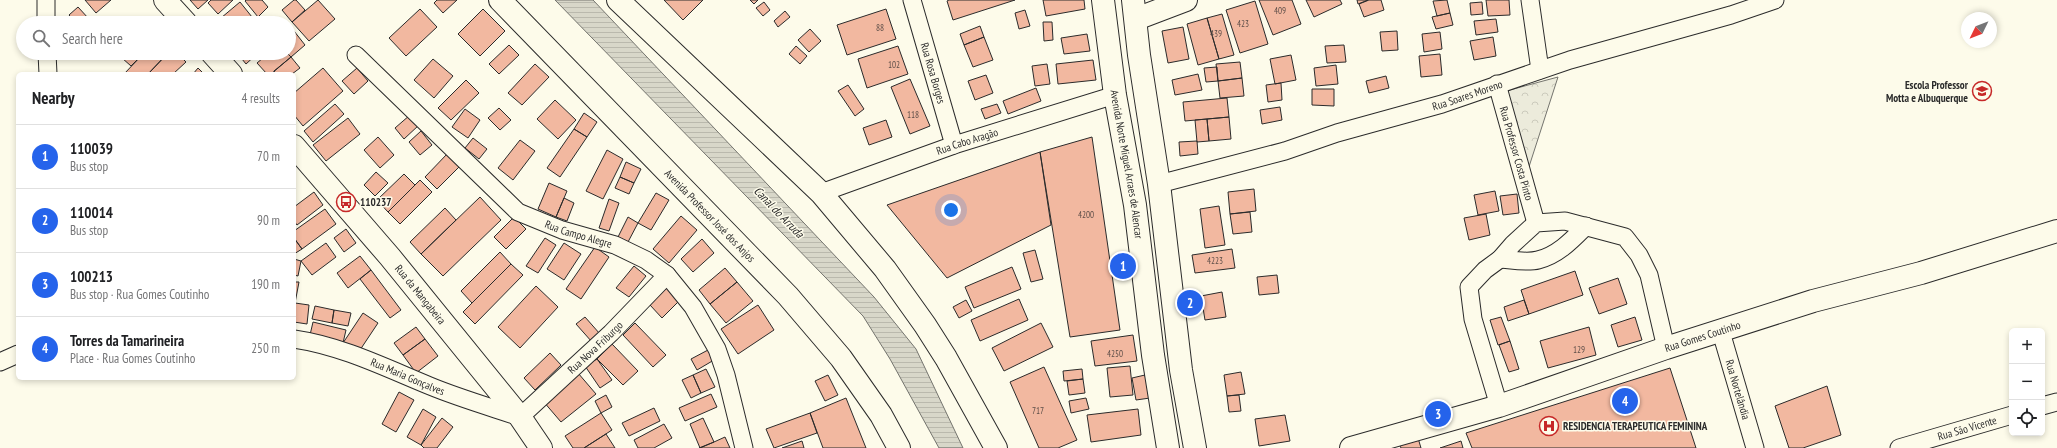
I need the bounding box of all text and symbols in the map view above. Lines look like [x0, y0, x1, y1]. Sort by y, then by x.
house number: 409 [1274, 5, 1286, 16]
north arrow [1961, 12, 1997, 48]
search box [16, 16, 296, 60]
house number: 423 [1237, 18, 1249, 29]
house number: 88 [876, 22, 884, 33]
icon: search [30, 27, 52, 49]
house number: 439 [1210, 28, 1222, 39]
text: Search here [62, 29, 123, 48]
street label: Rua Rosa Borges [918, 41, 949, 105]
house number: 102 [888, 59, 900, 70]
street label: Rua Soares Moreno [1431, 77, 1504, 113]
place label: Escola Professor Motta e Albuquerque [1886, 78, 1969, 105]
school or university icon: Escola Professor Motta e Albuquerque [1971, 80, 1993, 102]
text: Nearby [32, 87, 75, 109]
street label: Avenida Norte Miguel Arraes de Alencar [1107, 89, 1146, 239]
text: 4 results [241, 90, 280, 107]
street label: Rua Professor Costa Pinto [1497, 105, 1536, 202]
house number: 118 [907, 109, 919, 120]
street label: Rua Cabo Aragão [934, 125, 1000, 158]
text: 110039 [70, 139, 113, 158]
text: 1 [42, 148, 48, 165]
text: 70 m [257, 148, 280, 165]
text: Bus stop [70, 158, 108, 175]
street label: Avenida Professor José dos Anjos [662, 166, 758, 265]
water label: Canal do Arruda [751, 183, 808, 242]
bus stop icon: 110237 [335, 191, 357, 213]
place label: 110237 [360, 195, 392, 209]
your location [941, 200, 961, 220]
text: 110014 [70, 203, 113, 222]
house number: 4200 [1078, 209, 1094, 220]
text: 2 [42, 212, 48, 229]
text: 90 m [257, 212, 280, 229]
street label: Rua Campo Alegre [543, 217, 614, 251]
text: Bus stop [70, 222, 108, 239]
pin: 1 [1110, 251, 1136, 281]
house number: 4223 [1207, 255, 1223, 266]
street label: Rua da Mangabeira [392, 262, 449, 327]
text: 100213 [70, 267, 113, 286]
text: 3 [42, 276, 48, 293]
text: 190 m [251, 276, 280, 293]
text: Bus stop · Rua Gomes Coutinho [70, 286, 209, 303]
pin: 2 [1177, 288, 1203, 318]
street label: Rua Nova Friburgo [565, 318, 626, 377]
street label: Rua Gomes Coutinho [1663, 318, 1742, 355]
map controls [2009, 328, 2045, 436]
button: + [2009, 328, 2045, 364]
text: Torres da Tamarineira [70, 331, 184, 350]
text: 4 [42, 340, 48, 357]
text: 250 m [251, 340, 280, 357]
house number: 129 [1573, 344, 1585, 355]
house number: 4250 [1107, 348, 1123, 359]
text: Place · Rua Gomes Coutinho [70, 350, 195, 367]
street label: Rua Maria Gonçalves [369, 355, 447, 398]
street label: Rua Nortelândia [1722, 358, 1753, 421]
button: − [2009, 364, 2045, 400]
pin: 4 [1612, 386, 1638, 416]
pin: 3 [1425, 399, 1451, 429]
button: locate [2009, 400, 2045, 436]
house number: 717 [1032, 405, 1044, 416]
street label: Rua São Vicente [1936, 413, 1999, 443]
hospital icon: RESIDENCIA TERAPEUTICA FEMININA [1538, 415, 1560, 437]
place label: RESIDENCIA TERAPEUTICA FEMININA [1563, 419, 1708, 433]

